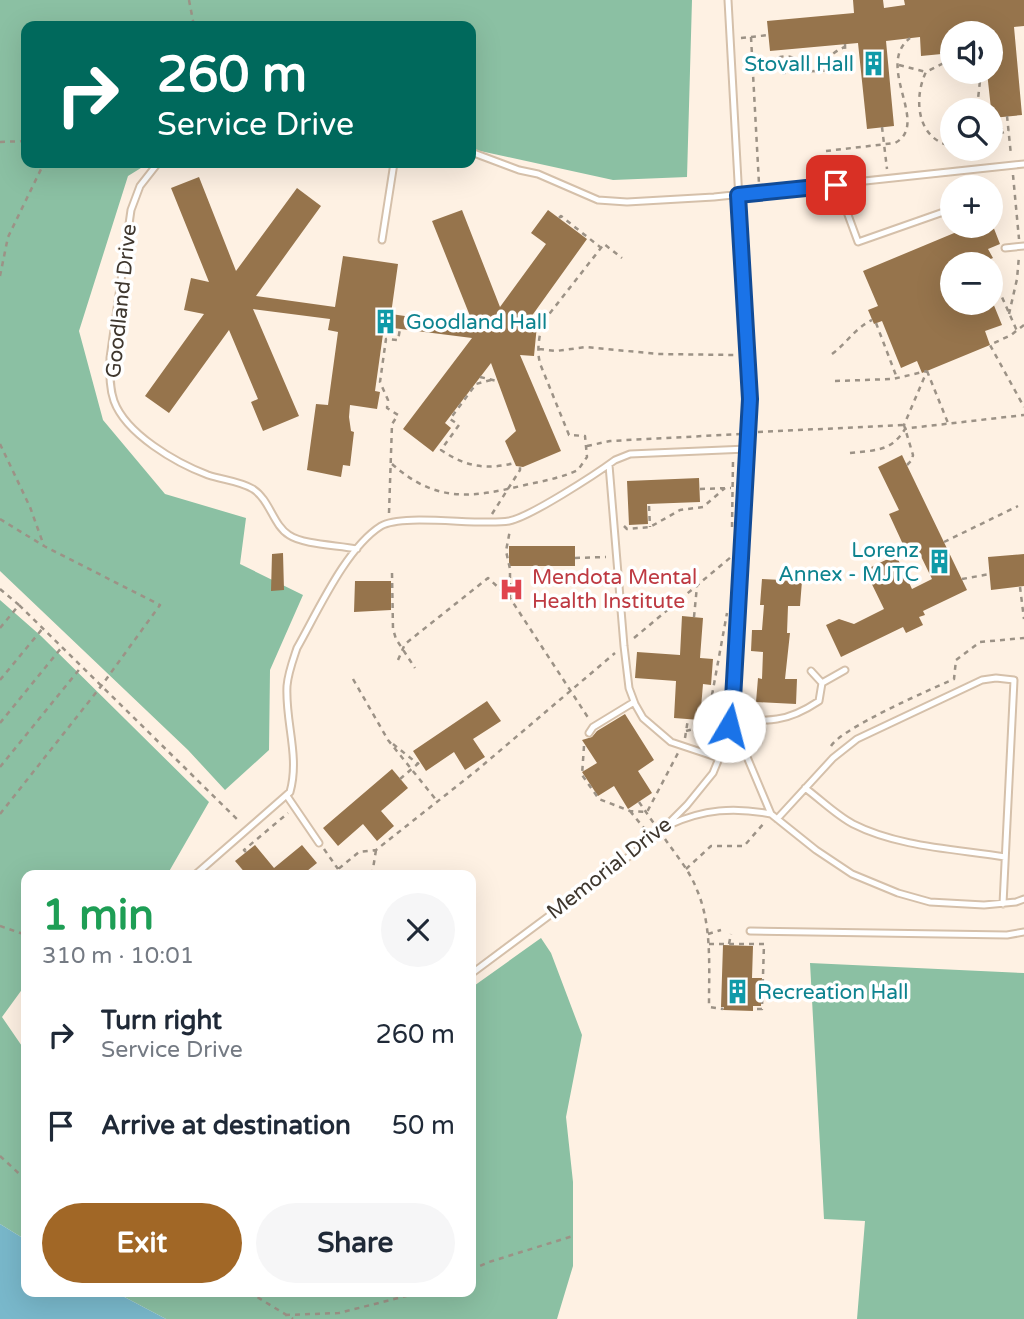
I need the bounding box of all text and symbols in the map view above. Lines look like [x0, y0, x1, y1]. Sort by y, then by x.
map controls [940, 21, 1003, 315]
button: sound [940, 21, 1003, 84]
text: 260 m [157, 46, 307, 105]
icon: right [42, 49, 133, 140]
building icon: Stovall Hall [860, 50, 888, 78]
place label: Stovall Hall [744, 52, 854, 77]
button: search [940, 98, 1003, 161]
text: Service Drive [157, 106, 354, 144]
pin [806, 155, 866, 215]
icon: arrive [817, 166, 855, 204]
button: + [940, 175, 1003, 238]
street label: Goodland Drive [101, 223, 142, 379]
button: − [940, 252, 1003, 315]
building icon: Goodland Hall [372, 308, 400, 336]
place label: Goodland Hall [406, 310, 547, 335]
place label: Lorenz Annex - MJTC [778, 538, 919, 587]
building icon: Lorenz Annex - MJTC [925, 548, 953, 576]
place label: Mendota Mental Health Institute [532, 565, 697, 614]
hospital icon: Mendota Mental Health Institute [498, 575, 526, 603]
position arrow [692, 689, 766, 763]
street label: Memorial Drive [542, 812, 677, 925]
text: 1 min [42, 890, 154, 941]
button: close [381, 893, 455, 967]
text: 310 m · 10:01 [42, 942, 194, 970]
building icon: Recreation Hall [723, 978, 751, 1006]
place label: Recreation Hall [757, 980, 909, 1005]
text: Turn right [101, 1005, 222, 1036]
icon: right [42, 1016, 80, 1054]
text: 260 m [375, 1019, 455, 1050]
text: Service Drive [101, 1036, 243, 1064]
icon: arrive [42, 1107, 80, 1145]
text: Arrive at destination [101, 1110, 351, 1141]
text: 50 m [392, 1110, 455, 1141]
button: Exit [42, 1203, 242, 1283]
button: Share [256, 1203, 455, 1283]

